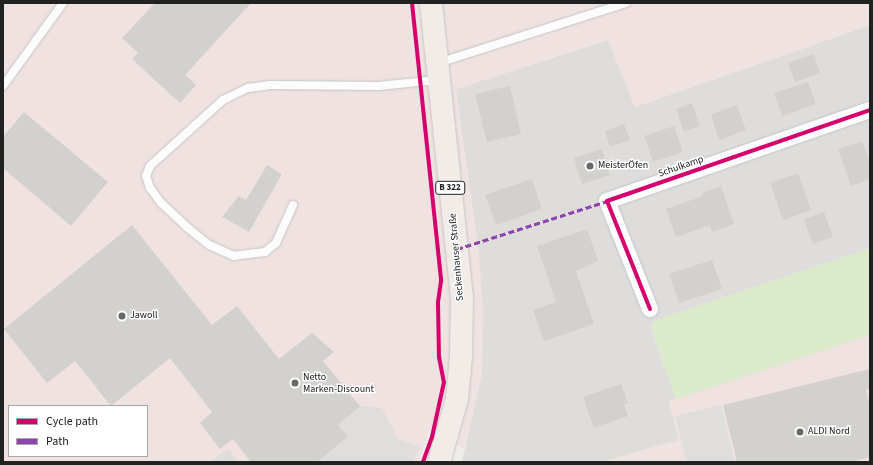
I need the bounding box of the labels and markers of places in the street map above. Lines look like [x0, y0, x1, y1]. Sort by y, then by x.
place label: MeisterÖfen [598, 160, 648, 172]
marker: MeisterÖfen [585, 161, 595, 171]
place label: Jawoll [130, 310, 158, 322]
marker: Jawoll [117, 311, 127, 321]
place label: Netto Marken-Discount [303, 371, 374, 394]
marker: Netto Marken-Discount [290, 378, 300, 388]
place label: ALDI Nord [808, 426, 850, 438]
marker: ALDI Nord [795, 427, 805, 437]

